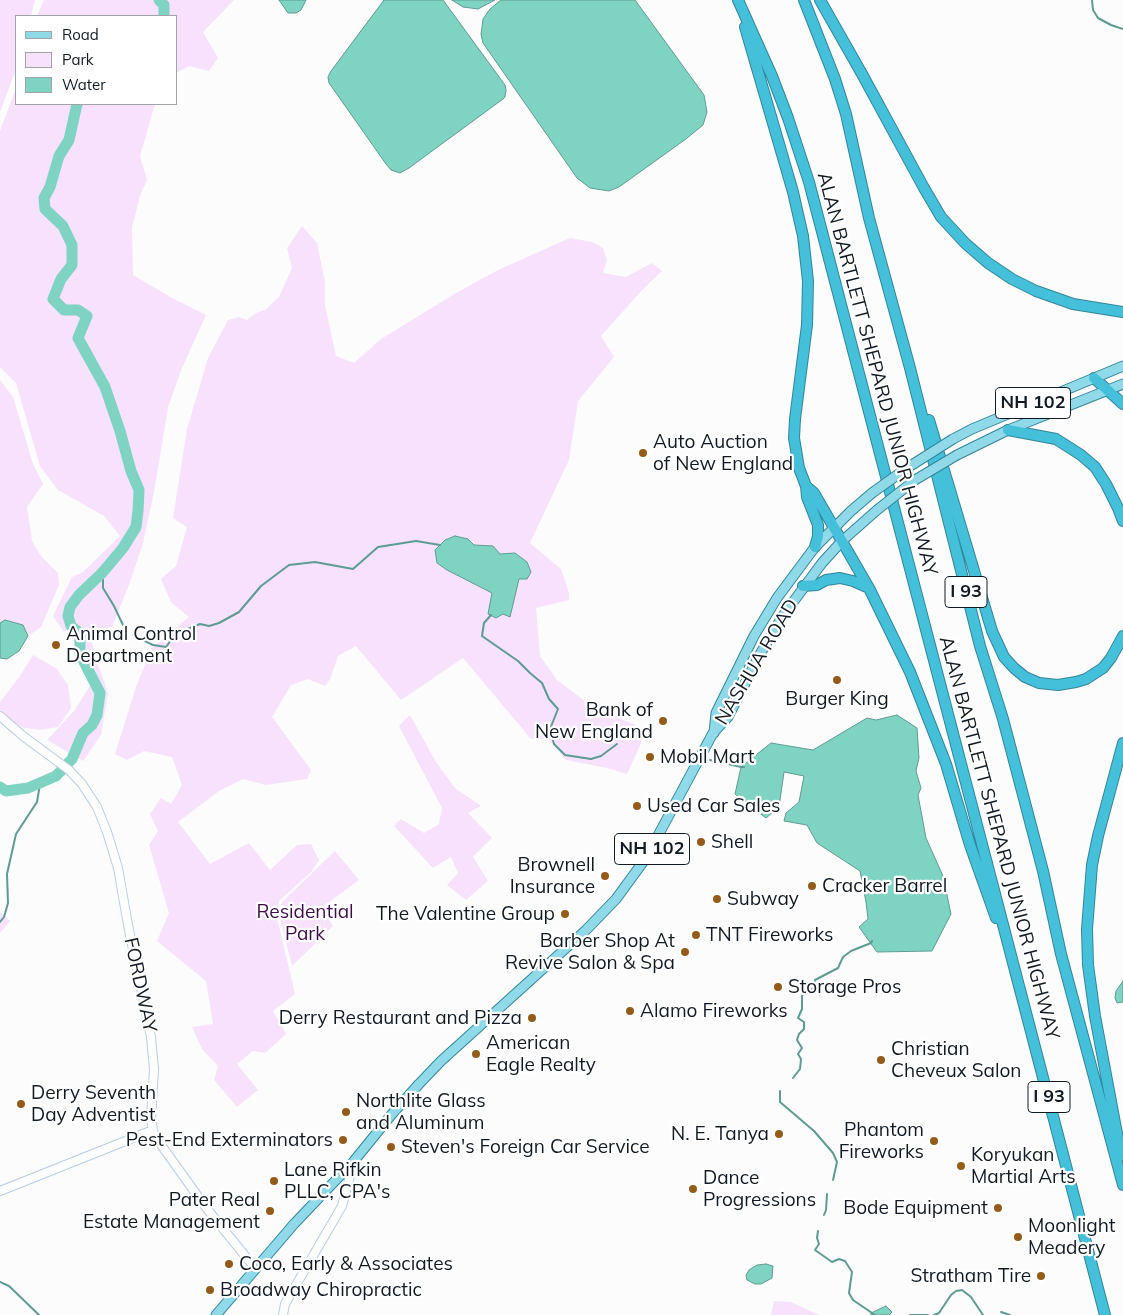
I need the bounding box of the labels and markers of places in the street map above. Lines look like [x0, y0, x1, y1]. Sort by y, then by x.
place label: Auto Auction of New England [653, 431, 793, 475]
marker: Auto Auction of New England [637, 447, 649, 459]
place label: Animal Control Department [66, 623, 196, 667]
marker: Animal Control Department [50, 639, 62, 651]
marker: Burger King [831, 674, 843, 686]
place label: Burger King [785, 688, 889, 710]
place label: Bank of New England [535, 699, 653, 743]
marker: Bank of New England [657, 715, 669, 727]
place label: Mobil Mart [660, 746, 754, 768]
marker: Mobil Mart [644, 751, 656, 763]
place label: Used Car Sales [647, 795, 780, 817]
marker: Used Car Sales [631, 800, 643, 812]
place label: Shell [711, 831, 753, 853]
marker: Shell [695, 836, 707, 848]
place label: Brownell Insurance [510, 854, 595, 898]
marker: Brownell Insurance [599, 870, 611, 882]
place label: Cracker Barrel [822, 875, 947, 897]
marker: Cracker Barrel [806, 880, 818, 892]
place label: Subway [727, 888, 799, 910]
marker: Subway [711, 893, 723, 905]
place label: The Valentine Group [376, 903, 555, 925]
marker: The Valentine Group [559, 908, 571, 920]
place label: TNT Fireworks [706, 924, 833, 946]
marker: TNT Fireworks [690, 929, 702, 941]
place label: Barber Shop At Revive Salon & Spa [505, 930, 675, 974]
marker: Barber Shop At Revive Salon & Spa [679, 946, 691, 958]
place label: Storage Pros [788, 976, 901, 998]
marker: Storage Pros [772, 981, 784, 993]
place label: Alamo Fireworks [640, 1000, 788, 1022]
marker: Alamo Fireworks [624, 1005, 636, 1017]
place label: Derry Restaurant and Pizza [279, 1007, 522, 1029]
marker: Derry Restaurant and Pizza [526, 1012, 538, 1024]
place label: American Eagle Realty [486, 1032, 596, 1076]
place label: Christian Cheveux Salon [891, 1038, 1021, 1082]
marker: American Eagle Realty [470, 1048, 482, 1060]
marker: Christian Cheveux Salon [875, 1054, 887, 1066]
place label: Derry Seventh Day Adventist [31, 1082, 156, 1126]
place label: Northlite Glass and Aluminum [356, 1090, 486, 1134]
marker: Derry Seventh Day Adventist [15, 1098, 27, 1110]
marker: Northlite Glass and Aluminum [340, 1106, 352, 1118]
place label: Phantom Fireworks [839, 1119, 924, 1163]
place label: N. E. Tanya [671, 1123, 769, 1145]
marker: N. E. Tanya [773, 1128, 785, 1140]
place label: Pest-End Exterminators [126, 1129, 333, 1151]
marker: Pest-End Exterminators [337, 1134, 349, 1146]
marker: Phantom Fireworks [928, 1135, 940, 1147]
place label: Steven's Foreign Car Service [401, 1136, 650, 1158]
marker: Steven's Foreign Car Service [385, 1141, 397, 1153]
place label: Koryukan Martial Arts [971, 1144, 1076, 1188]
place label: Lane Rifkin PLLC, CPA's [284, 1159, 390, 1203]
marker: Koryukan Martial Arts [955, 1160, 967, 1172]
place label: Dance Progressions [703, 1167, 816, 1211]
marker: Lane Rifkin PLLC, CPA's [268, 1175, 280, 1187]
marker: Dance Progressions [687, 1183, 699, 1195]
place label: Pater Real Estate Management [83, 1189, 260, 1233]
place label: Bode Equipment [843, 1197, 988, 1219]
marker: Bode Equipment [992, 1202, 1004, 1214]
marker: Pater Real Estate Management [264, 1205, 276, 1217]
place label: Moonlight Meadery [1028, 1215, 1115, 1259]
marker: Moonlight Meadery [1012, 1231, 1024, 1243]
place label: Coco, Early & Associates [239, 1253, 453, 1275]
marker: Coco, Early & Associates [223, 1258, 235, 1270]
place label: Stratham Tire [910, 1265, 1031, 1287]
marker: Stratham Tire [1035, 1270, 1047, 1282]
place label: Broadway Chiropractic [220, 1279, 422, 1301]
marker: Broadway Chiropractic [204, 1284, 216, 1296]

